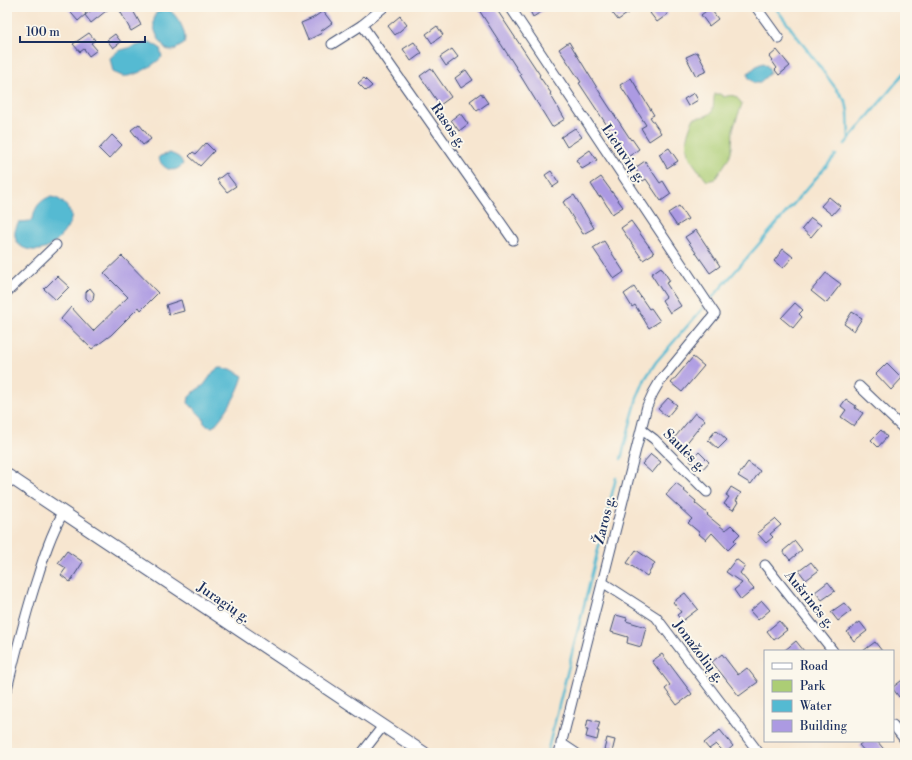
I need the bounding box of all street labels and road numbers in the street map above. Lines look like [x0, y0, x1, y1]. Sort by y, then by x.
street label: Rasos g. [426, 100, 470, 151]
street label: Lietuvių g. [597, 121, 649, 186]
street label: Saulės g. [659, 425, 710, 476]
street label: Žaros g. [588, 494, 620, 546]
street label: Aušrinės g. [780, 566, 838, 632]
street label: Juragių g. [193, 578, 253, 627]
street label: Jonažolių g. [668, 616, 728, 686]

